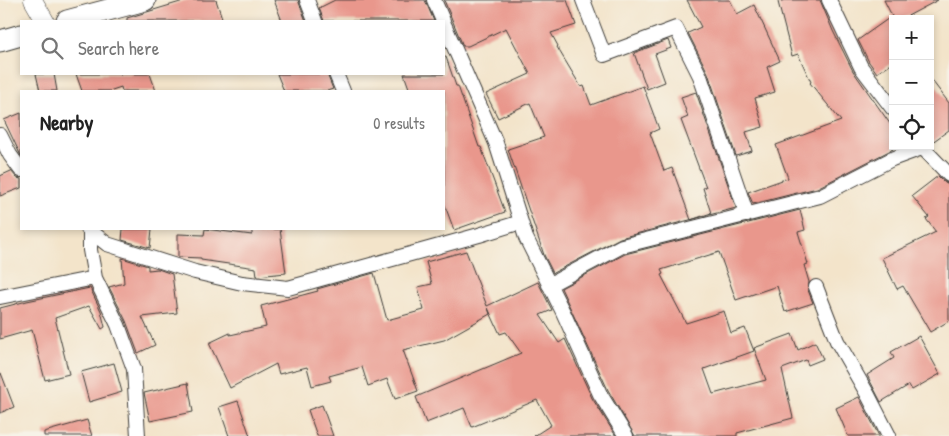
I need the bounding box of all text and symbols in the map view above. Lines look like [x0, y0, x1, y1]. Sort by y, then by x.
map controls [889, 15, 934, 150]
button: + [889, 15, 934, 60]
search box [20, 20, 445, 75]
icon: search [38, 34, 66, 62]
text: Search here [78, 35, 159, 61]
button: − [889, 60, 934, 105]
button: locate [889, 105, 934, 150]
text: Nearby [40, 108, 93, 137]
text: 0 results [373, 112, 425, 134]

